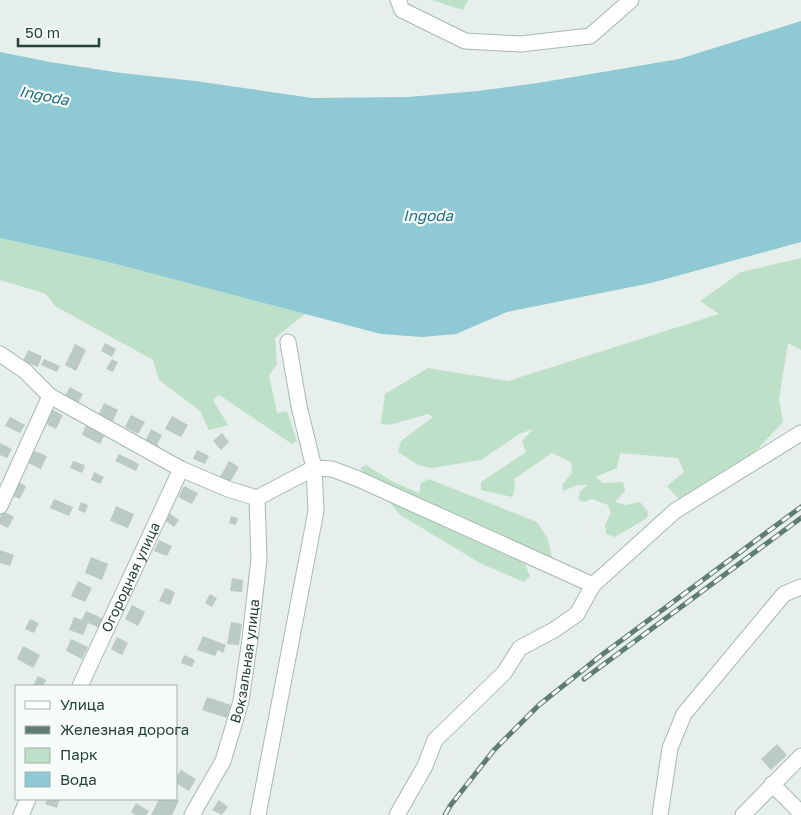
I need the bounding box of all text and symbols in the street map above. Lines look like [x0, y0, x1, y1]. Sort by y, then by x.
scale bar [18, 15, 99, 47]
text: 50 m [25, 23, 60, 41]
water label: Ingoda [18, 81, 71, 110]
water label: Ingoda [403, 206, 453, 225]
street label: Огородная улица [97, 519, 163, 635]
street label: Вокзальная улица [226, 598, 262, 725]
legend [15, 685, 178, 800]
text: Улица [60, 695, 105, 713]
text: Железная дорога [60, 720, 189, 738]
text: Парк [60, 745, 98, 763]
text: Вода [60, 770, 97, 788]

